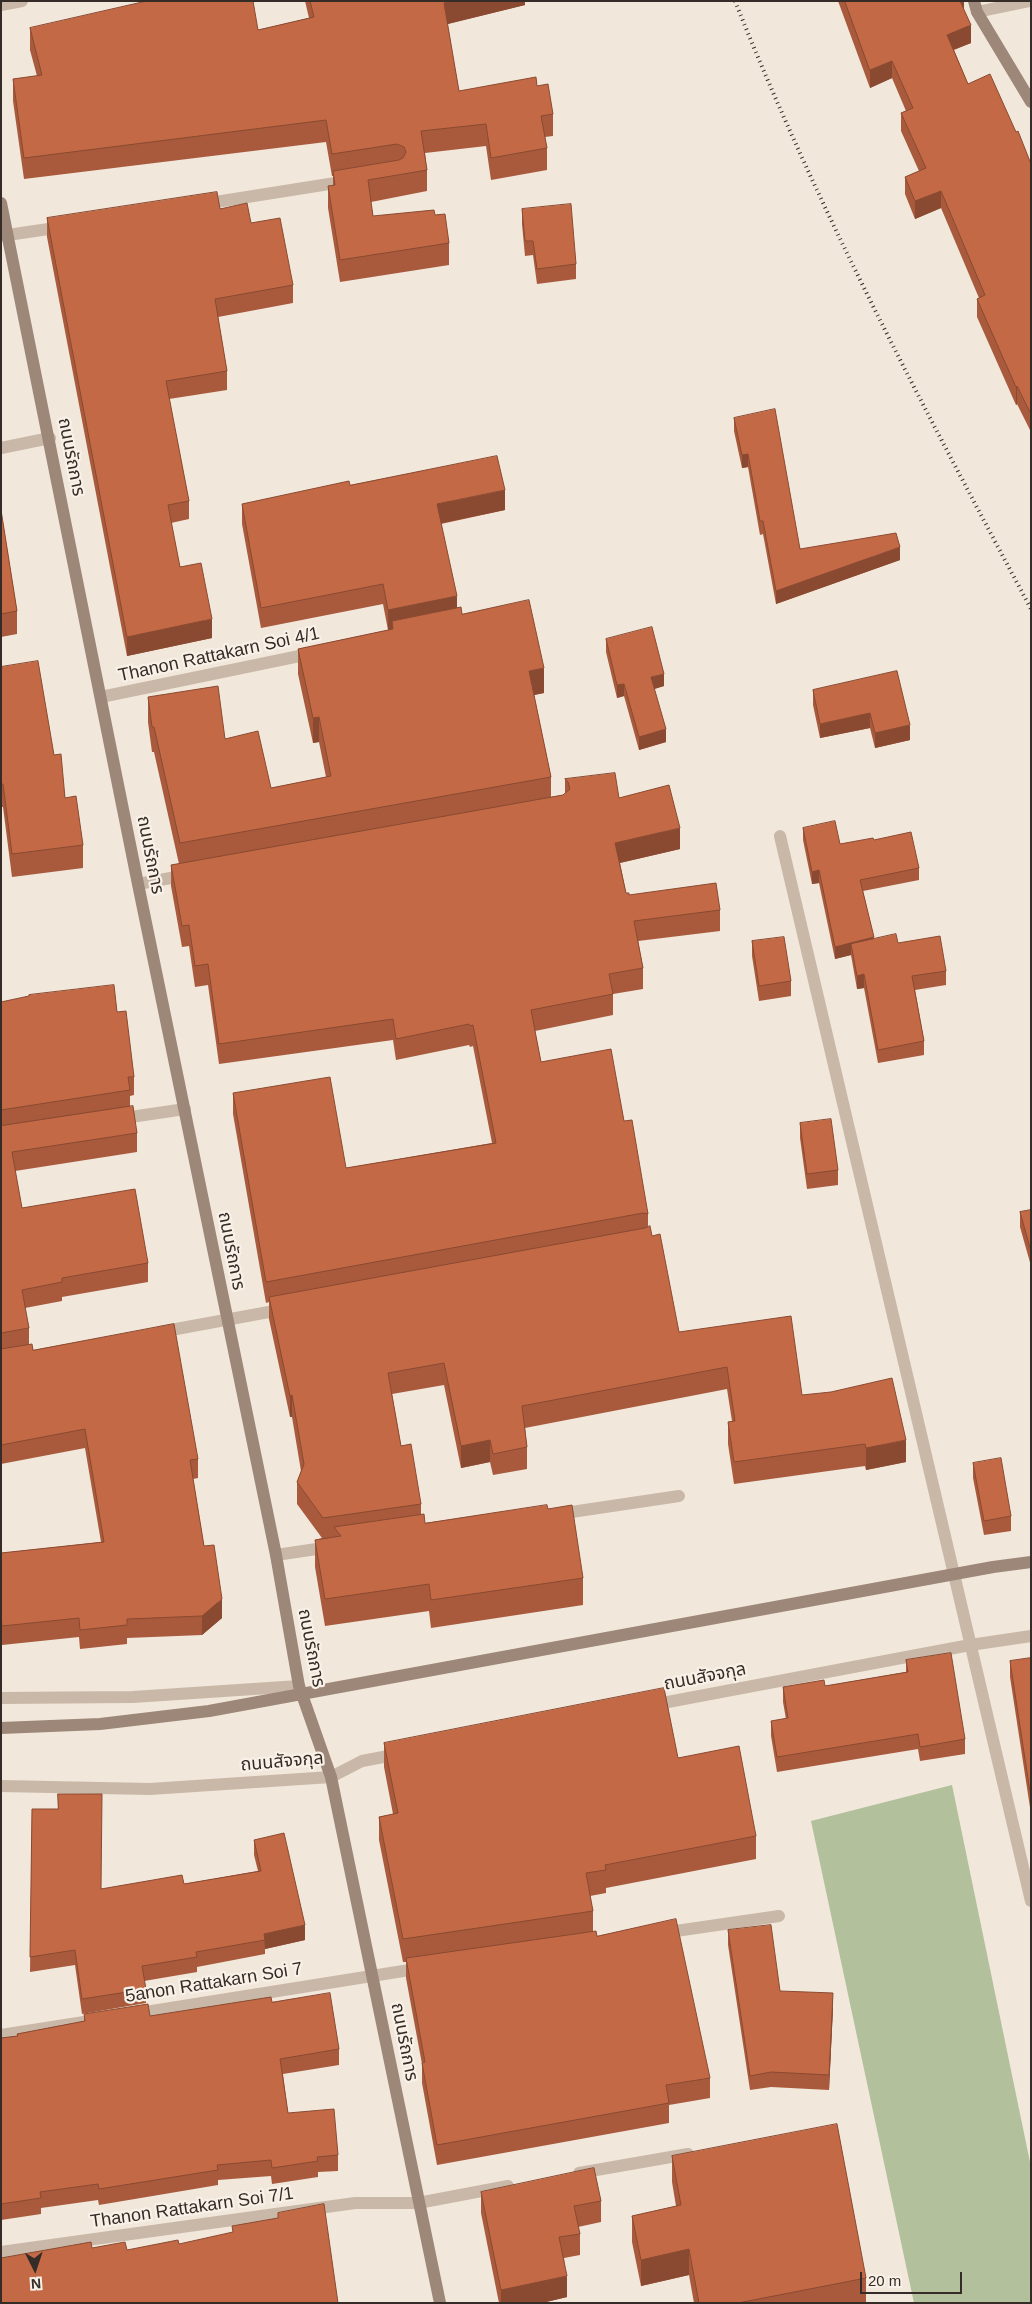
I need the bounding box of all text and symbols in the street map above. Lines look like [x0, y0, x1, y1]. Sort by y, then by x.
street label: ถนนรัถการ [53, 416, 89, 498]
street label: Thanon Rattakarn Soi 4/1 [116, 623, 322, 687]
street label: ถนนรัถการ [132, 814, 168, 896]
street label: ถนนรัถการ [213, 1210, 249, 1292]
street label: ถนนรัถการ [293, 1607, 329, 1689]
street label: ถนนสัจจกุล [662, 1658, 748, 1696]
street label: ถนนสัจจกุล [240, 1748, 324, 1776]
street label: 5anon Rattakarn Soi 7 [124, 1958, 304, 2008]
street label: ถนนรัถการ [386, 2001, 422, 2083]
street label: Thanon Rattakarn Soi 7/1 [89, 2183, 295, 2233]
north arrow [10, 2244, 60, 2294]
scale bar [862, 2262, 964, 2294]
text: 20 m [868, 2272, 901, 2289]
text: N [30, 2276, 42, 2292]

